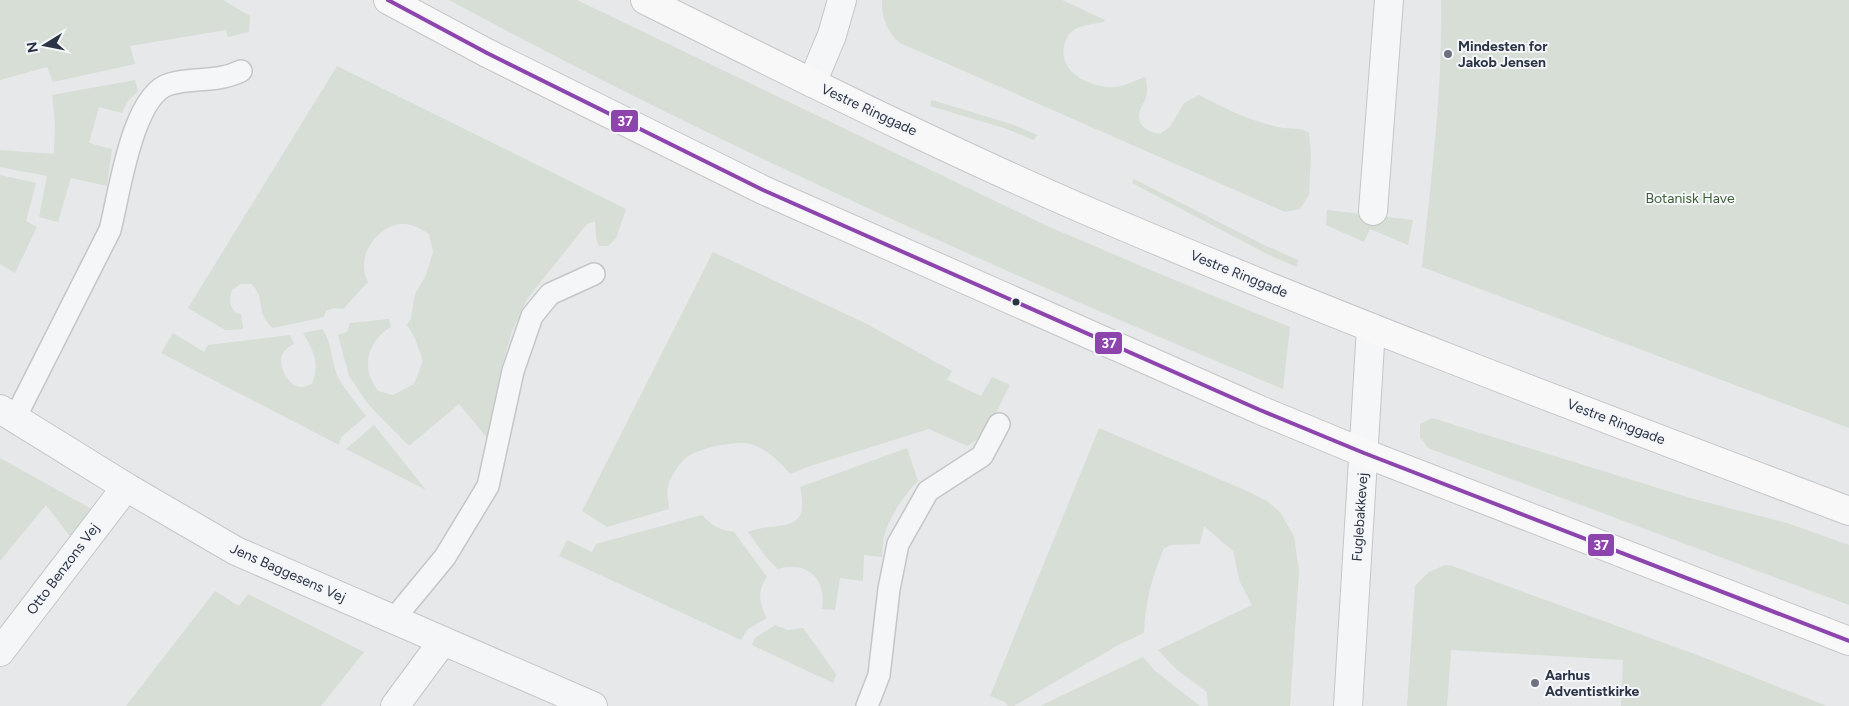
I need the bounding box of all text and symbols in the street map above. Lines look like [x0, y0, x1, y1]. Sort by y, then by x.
north arrow [20, 20, 70, 70]
place label: Mindesten for Jakob Jensen [1458, 38, 1548, 71]
text: N [23, 40, 42, 54]
marker: Mindesten for Jakob Jensen [1442, 48, 1454, 60]
street label: Vestre Ringgade [818, 80, 920, 140]
line badge: 37 [610, 109, 639, 133]
text: 37 [617, 113, 633, 130]
park label: Botanisk Have [1645, 190, 1735, 207]
street label: Vestre Ringgade [1188, 247, 1291, 301]
unlabelled marker [1011, 297, 1021, 307]
line badge: 37 [1094, 331, 1123, 355]
text: 37 [1101, 335, 1117, 352]
street label: Vestre Ringgade [1565, 395, 1668, 449]
street label: Fuglebakkevej [1348, 472, 1372, 562]
street label: Otto Benzons Vej [23, 520, 103, 618]
line badge: 37 [1587, 533, 1615, 557]
text: 37 [1593, 537, 1609, 554]
street label: Jens Baggesens Vej [227, 540, 349, 606]
place label: Aarhus Adventistkirke [1545, 667, 1640, 700]
marker: Aarhus Adventistkirke [1529, 677, 1541, 689]

